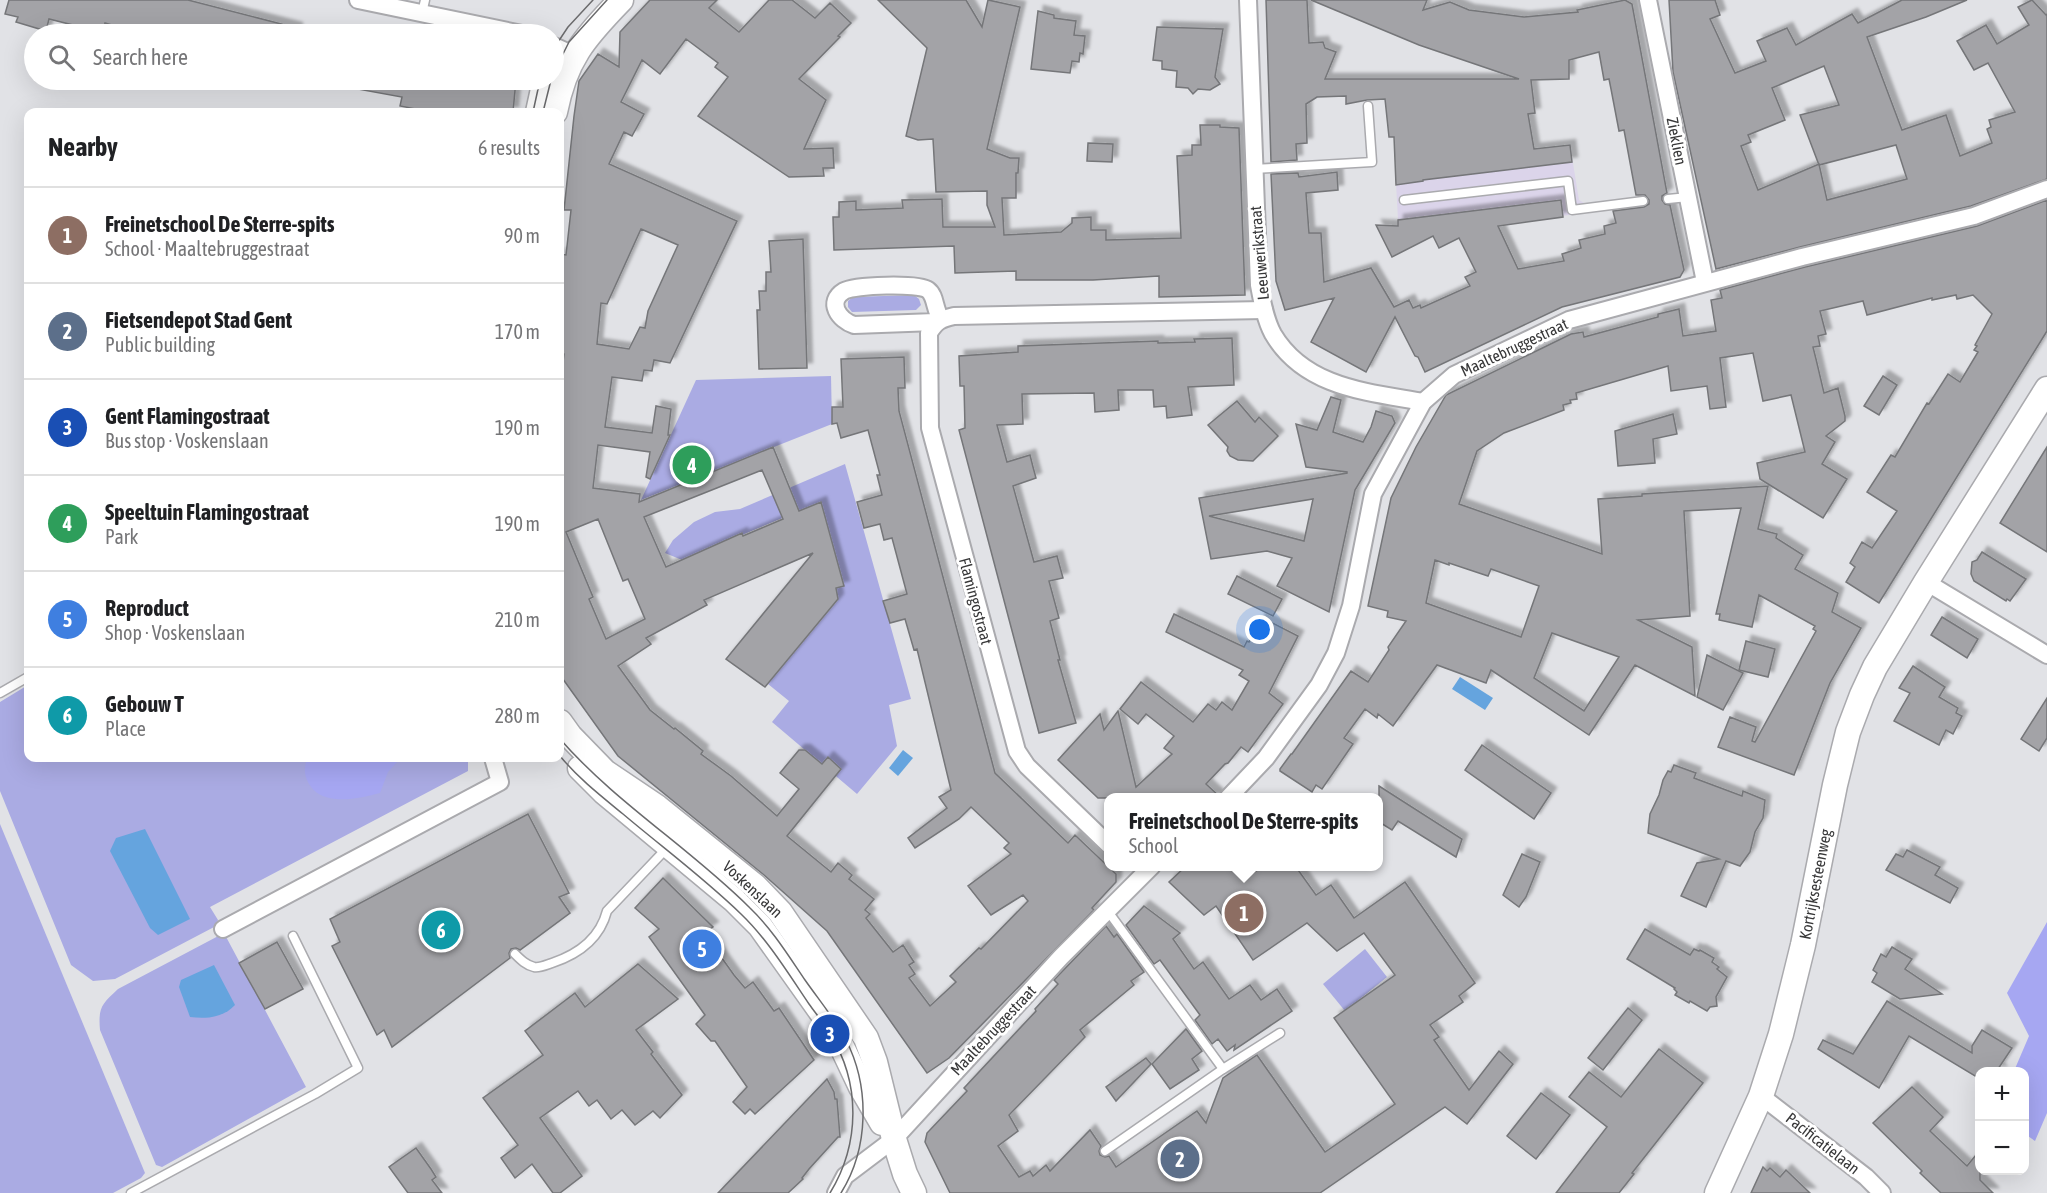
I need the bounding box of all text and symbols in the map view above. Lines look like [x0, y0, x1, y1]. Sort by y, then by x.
search box [24, 24, 564, 90]
icon: search [45, 41, 78, 74]
text: Search here [93, 44, 188, 70]
street label: Zieklien [1664, 116, 1690, 166]
text: Nearby [48, 132, 118, 162]
text: 6 results [478, 136, 540, 159]
street label: Leeuwerikstraat [1246, 205, 1272, 301]
text: Freinetschool De Sterre-spits [105, 211, 335, 237]
text: 1 [63, 224, 72, 247]
text: 90 m [504, 224, 540, 247]
text: School · Maaltebruggestraat [105, 237, 310, 260]
text: Fietsendepot Stad Gent [105, 307, 292, 333]
street label: Maaltebruggestraat [1458, 314, 1571, 381]
text: 2 [63, 320, 72, 343]
text: 170 m [495, 320, 540, 343]
text: Public building [105, 333, 215, 356]
text: Gent Flamingostraat [105, 403, 269, 429]
text: 3 [63, 416, 72, 439]
text: 190 m [495, 416, 540, 439]
text: Bus stop · Voskenslaan [105, 429, 269, 452]
pin: 4 [672, 442, 712, 488]
text: Speeltuin Flamingostraat [105, 499, 309, 525]
text: 4 [63, 512, 72, 535]
text: 190 m [495, 512, 540, 535]
text: Park [105, 525, 138, 548]
street label: Flamingostraat [955, 556, 996, 647]
text: Reproduct [105, 595, 189, 621]
text: 5 [63, 608, 72, 631]
text: 210 m [495, 608, 540, 631]
your location [1245, 615, 1274, 644]
text: Shop · Voskenslaan [105, 621, 245, 644]
text: Gebouw T [105, 691, 184, 717]
text: 6 [63, 704, 72, 727]
text: 280 m [495, 704, 540, 727]
text: Place [105, 717, 146, 740]
popup [1104, 793, 1383, 871]
text: Freinetschool De Sterre-spits [1129, 808, 1358, 834]
street label: Kortrijksesteenweg [1795, 827, 1836, 941]
text: School [1129, 834, 1178, 857]
street label: Voskenslaan [720, 857, 786, 921]
pin: 1 [1224, 890, 1264, 936]
pin: 6 [422, 908, 460, 952]
pin: 5 [682, 926, 722, 972]
street label: Maaltebruggestraat [947, 981, 1040, 1079]
pin: 3 [810, 1012, 850, 1056]
map controls [1975, 1067, 2029, 1175]
button: + [1975, 1067, 2029, 1121]
street label: Pacificatielaan [1783, 1109, 1863, 1177]
button: − [1975, 1121, 2029, 1175]
pin: 2 [1160, 1136, 1200, 1182]

